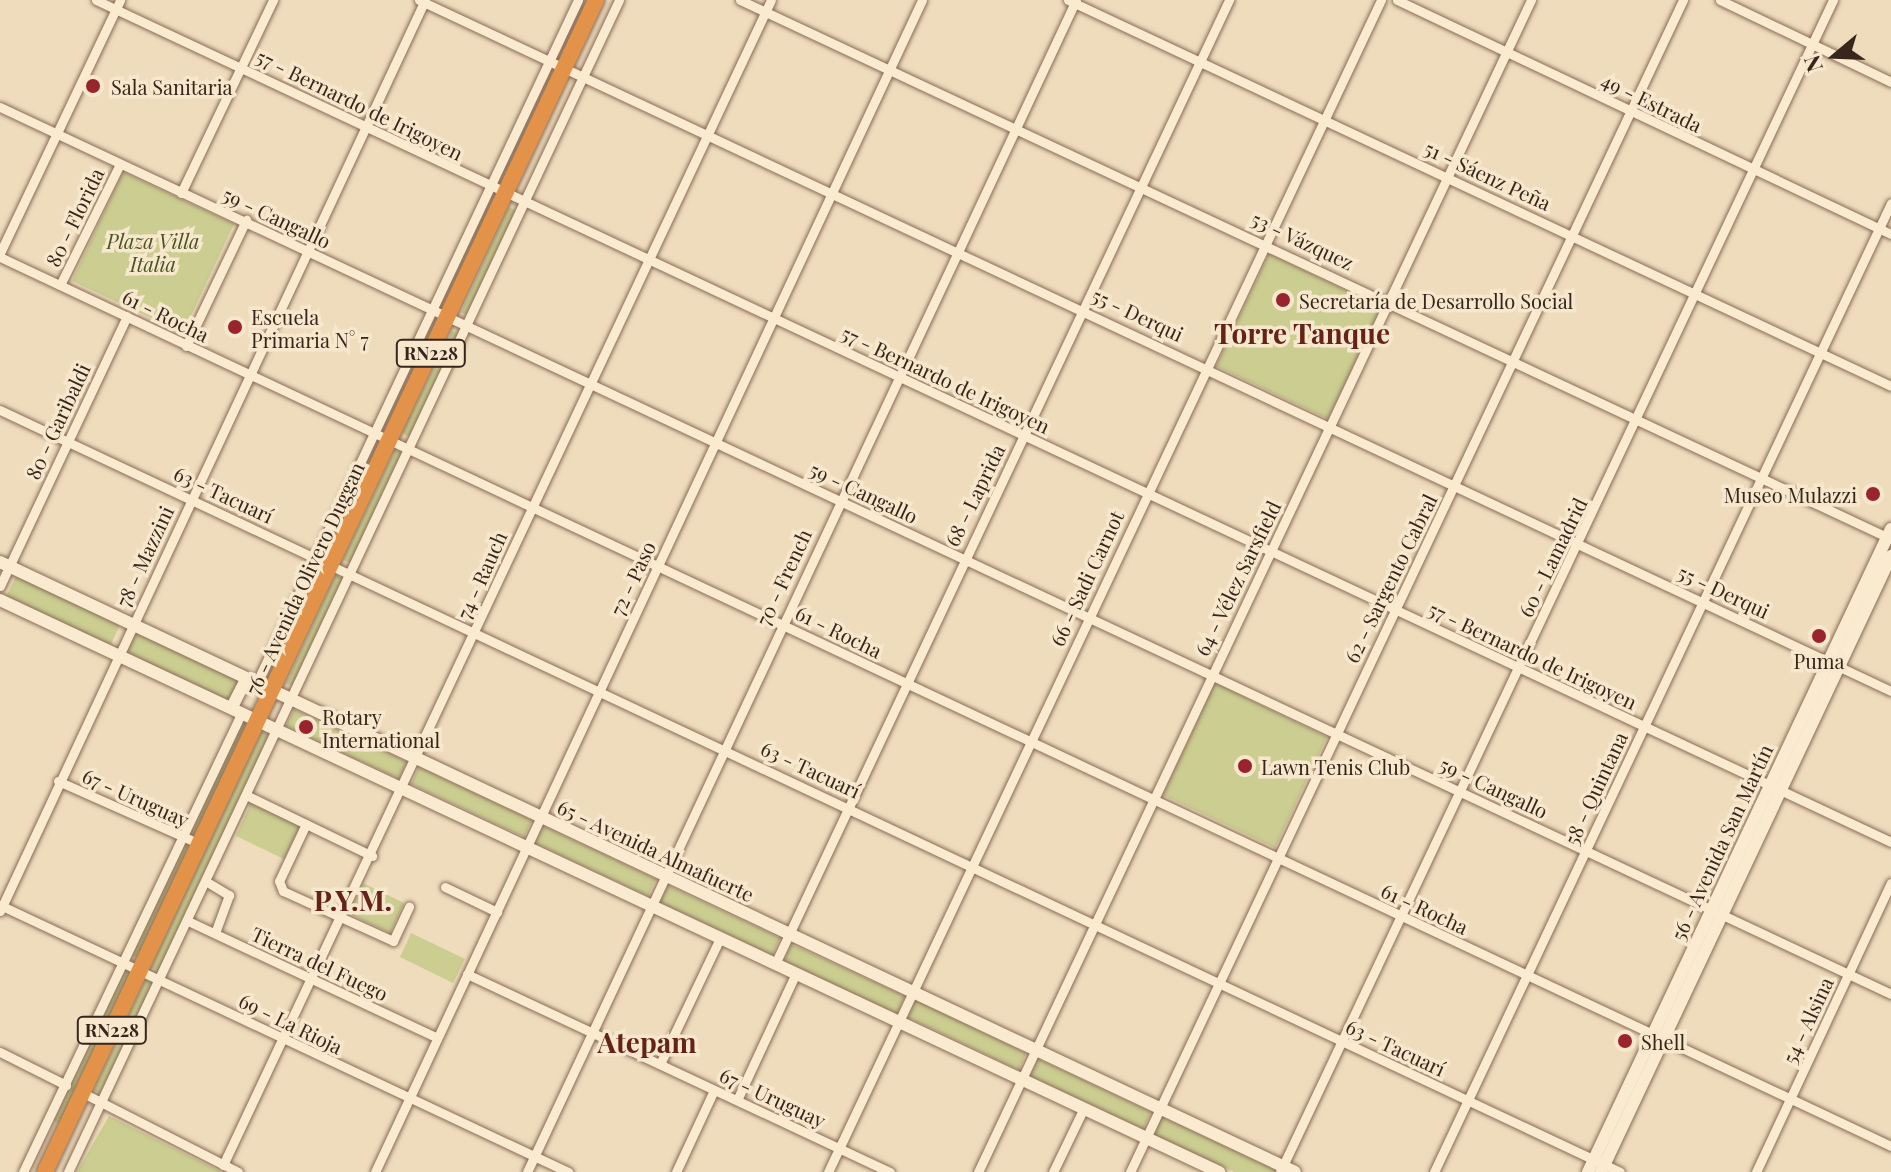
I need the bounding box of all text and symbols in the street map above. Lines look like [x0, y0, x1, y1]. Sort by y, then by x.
north arrow [1795, 16, 1875, 96]
street label: 57 - Bernardo de Irigoyen [253, 43, 467, 165]
text: N [1796, 51, 1829, 76]
street label: 49 - Estrada [1598, 67, 1706, 137]
place label: Sala Sanitaria [111, 74, 233, 98]
marker: Sala Sanitaria [82, 75, 104, 97]
street label: 51 - Sáenz Peña [1421, 135, 1555, 215]
street label: 80 - Florida [40, 164, 108, 270]
street label: 59 - Cangallo [219, 182, 335, 252]
street label: 53 - Vázquez [1248, 206, 1358, 274]
park label: Plaza Villa Italia [107, 229, 199, 276]
street label: 55 - Derqui [1088, 282, 1188, 346]
street label: 61 - Rocha [119, 284, 213, 346]
place label: Secretaría de Desarrollo Social [1299, 288, 1574, 312]
marker: Secretaría de Desarrollo Social [1274, 291, 1292, 309]
place label: Escuela Primaria N° 7 [251, 304, 369, 351]
district label: Torre Tanque [1214, 316, 1390, 350]
marker: Escuela Primaria N° 7 [226, 318, 244, 336]
street label: 57 - Bernardo de Irigoyen [838, 320, 1054, 438]
road number: RN228 [395, 339, 467, 367]
street label: 80 - Garibaldi [20, 359, 94, 483]
street label: 68 - Laprida [939, 440, 1009, 550]
street label: 59 - Cangallo [806, 457, 922, 527]
street label: 76 - Avenida Olivero Duggan [239, 458, 369, 698]
street label: 63 - Tacuarí [170, 460, 278, 528]
place label: Museo Mulazzi [1724, 482, 1857, 506]
marker: Museo Mulazzi [1864, 485, 1882, 503]
street label: 62 - Sargento Cabral [1339, 490, 1441, 666]
street label: 60 - Lamadrid [1513, 493, 1591, 621]
street label: 64 - Vélez Sarsfield [1189, 496, 1285, 660]
street label: 78 - Mazzini [110, 502, 178, 610]
street label: 66 - Sadi Carnot [1044, 507, 1128, 649]
street label: 70 - French [750, 525, 816, 629]
street label: 74 - Rauch [451, 528, 511, 622]
street label: 72 - Paso [604, 537, 660, 619]
street label: 55 - Derqui [1674, 559, 1774, 623]
street label: 57 - Bernardo de Irigoyen [1425, 596, 1641, 714]
street label: 61 - Rocha [792, 600, 886, 662]
marker: Puma [1810, 627, 1828, 645]
place label: Puma [1793, 648, 1845, 672]
place label: Rotary International [322, 704, 440, 751]
marker: Rotary International [297, 718, 315, 736]
street label: 58 - Quintana [1558, 728, 1632, 848]
street label: 63 - Tacuarí [757, 735, 865, 803]
street label: 56 - Avenida San Martín [1665, 740, 1777, 944]
street label: 59 - Cangallo [1436, 752, 1552, 822]
place label: Lawn Tenis Club [1261, 754, 1411, 778]
marker: Lawn Tenis Club [1236, 757, 1254, 775]
street label: 67 - Uruguay [79, 763, 193, 831]
street label: 65 - Avenida Almafuerte [553, 794, 759, 906]
street label: 61 - Rocha [1378, 877, 1472, 939]
district label: P.Y.M. [314, 883, 392, 917]
street label: Tierra del Fuego [248, 921, 392, 1005]
street label: 54 - Alsina [1776, 973, 1838, 1067]
street label: 69 - La Rioja [235, 988, 347, 1058]
street label: 63 - Tacuarí [1342, 1013, 1450, 1081]
road number: RN228 [76, 1016, 148, 1044]
district label: Atepam [597, 1025, 697, 1059]
place label: Shell [1641, 1029, 1685, 1053]
marker: Shell [1616, 1032, 1634, 1050]
street label: 67 - Uruguay [716, 1062, 830, 1132]

